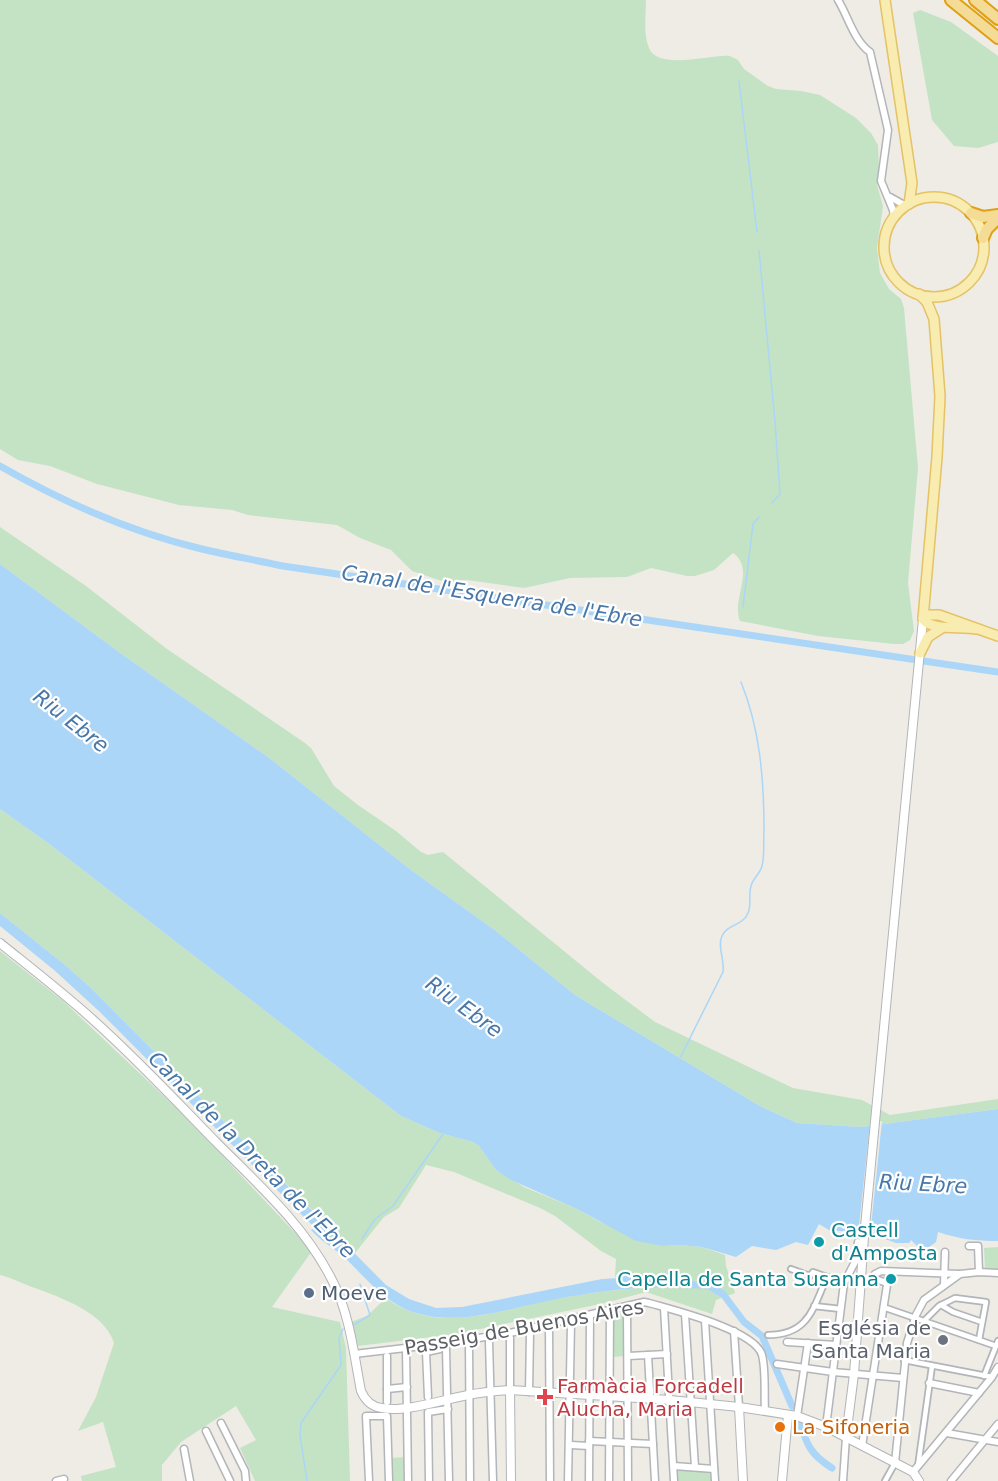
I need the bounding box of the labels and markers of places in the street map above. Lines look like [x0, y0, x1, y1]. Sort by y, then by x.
place label: Castell d'Amposta [831, 1218, 938, 1265]
marker: Castell d'Amposta [812, 1235, 826, 1249]
place label: Capella de Santa Susanna [617, 1267, 879, 1291]
marker: Capella de Santa Susanna [884, 1272, 898, 1286]
place label: Moeve [321, 1281, 387, 1305]
marker: Moeve [302, 1286, 316, 1300]
place label: Església de Santa Maria [811, 1316, 931, 1363]
marker: Església de Santa Maria [936, 1333, 950, 1347]
place label: Farmàcia Forcadell Alucha, Maria [557, 1374, 744, 1421]
marker: Farmàcia Forcadell Alucha, Maria [538, 1390, 552, 1404]
place label: La Sifoneria [792, 1415, 910, 1439]
marker: La Sifoneria [773, 1420, 787, 1434]

